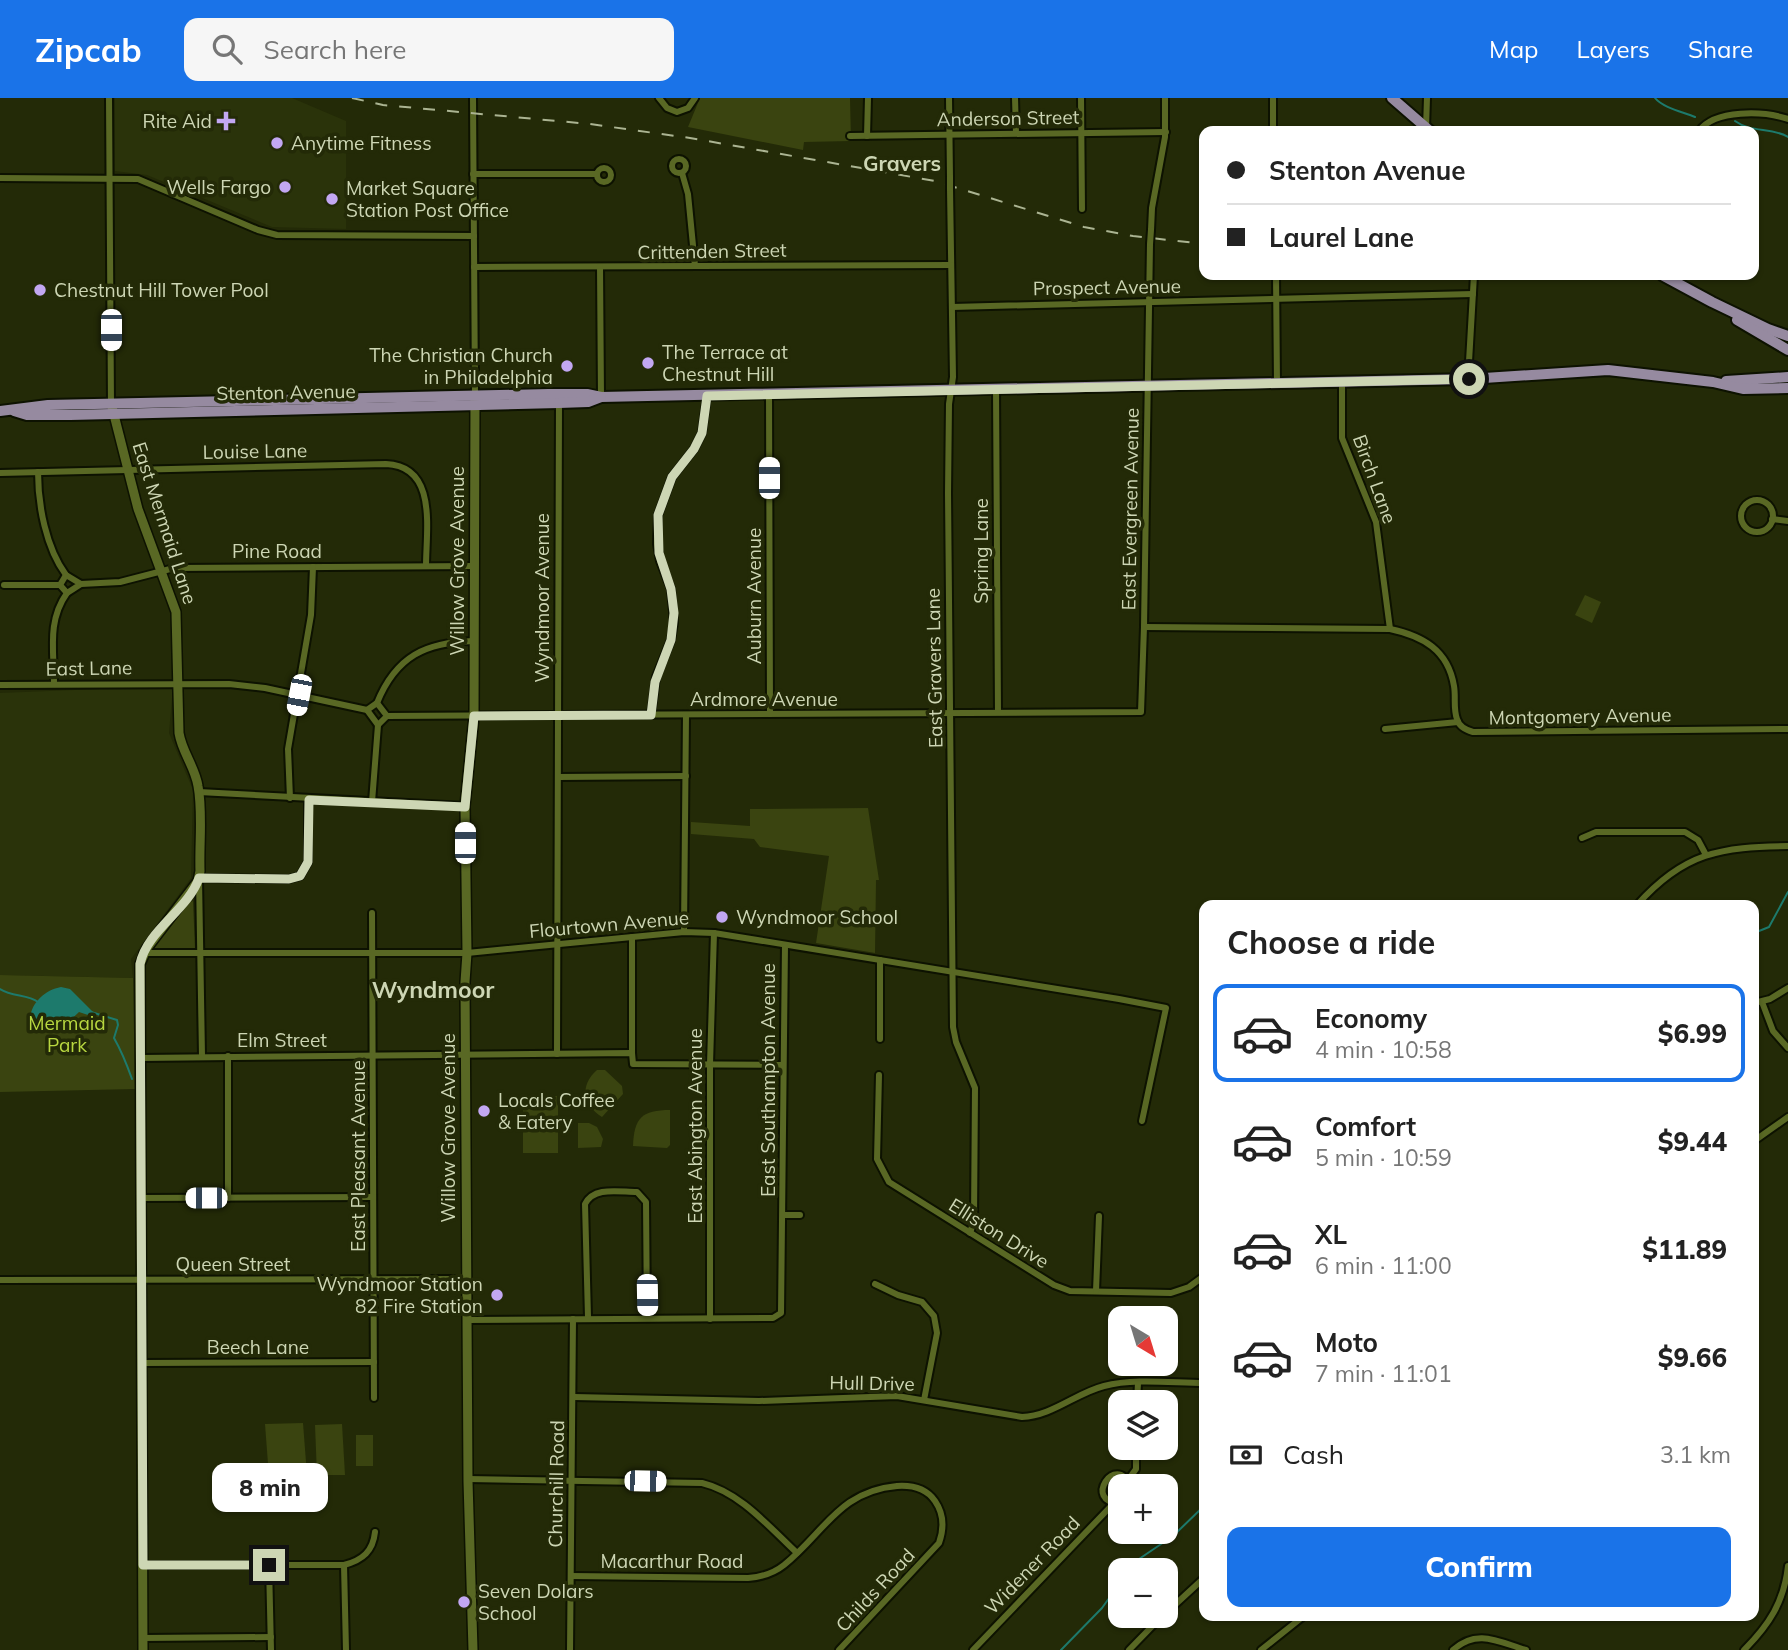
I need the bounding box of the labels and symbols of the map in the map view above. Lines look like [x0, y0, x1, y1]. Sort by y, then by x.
street label: Anderson Street [937, 105, 1080, 131]
place label: Rite Aid [143, 109, 212, 133]
marker: Rite Aid [218, 113, 234, 129]
place label: Anytime Fitness [291, 131, 432, 155]
marker: Anytime Fitness [269, 135, 285, 151]
district label: Gravers [863, 150, 941, 176]
place label: Wells Fargo [166, 175, 271, 199]
place label: Market Square Station Post Office [346, 176, 509, 222]
marker: Wells Fargo [277, 179, 293, 195]
marker: Market Square Station Post Office [324, 191, 340, 207]
street label: Crittenden Street [637, 238, 787, 264]
street label: Prospect Avenue [1033, 274, 1181, 300]
place label: Chestnut Hill Tower Pool [54, 278, 269, 302]
marker: Chestnut Hill Tower Pool [32, 282, 48, 298]
car [101, 309, 122, 351]
place label: The Terrace at Chestnut Hill [662, 340, 788, 386]
place label: The Christian Church in Philadelphia [369, 343, 553, 389]
marker: The Terrace at Chestnut Hill [640, 355, 656, 371]
marker: The Christian Church in Philadelphia [559, 358, 575, 374]
route start [1453, 363, 1485, 395]
street label: Stenton Avenue [216, 379, 356, 405]
street label: East Evergreen Avenue [1116, 408, 1144, 610]
street label: Birch Lane [1348, 431, 1402, 527]
street label: Louise Lane [203, 438, 307, 464]
street label: East Mermaid Lane [127, 439, 203, 607]
car [759, 457, 780, 499]
street label: Willow Grove Avenue [445, 466, 469, 656]
street label: Spring Lane [969, 498, 993, 604]
street label: Wyndmoor Avenue [530, 513, 554, 683]
street label: Auburn Avenue [742, 528, 766, 664]
street label: Pine Road [232, 539, 322, 563]
street label: East Gravers Lane [921, 588, 947, 748]
street label: East Lane [46, 655, 132, 681]
car [285, 672, 314, 718]
street label: Ardmore Avenue [690, 687, 838, 711]
street label: Montgomery Avenue [1488, 702, 1672, 730]
car [455, 822, 476, 864]
street label: Flourtown Avenue [528, 905, 690, 943]
place label: Wyndmoor School [736, 905, 898, 929]
marker: Wyndmoor School [714, 909, 730, 925]
street label: East Southampton Avenue [756, 963, 780, 1197]
district label: Wyndmoor [372, 975, 494, 1004]
park label: Mermaid Park [28, 1011, 106, 1057]
street label: Elm Street [237, 1028, 327, 1052]
street label: East Abington Avenue [683, 1028, 707, 1224]
street label: Willow Grove Avenue [436, 1033, 460, 1223]
street label: East Pleasant Avenue [346, 1060, 370, 1252]
place label: Locals Coffee & Eatery [498, 1088, 615, 1134]
marker: Locals Coffee & Eatery [476, 1103, 492, 1119]
car [186, 1188, 228, 1209]
street label: Elliston Drive [945, 1193, 1053, 1273]
street label: Queen Street [176, 1252, 291, 1276]
place label: Wyndmoor Station 82 Fire Station [317, 1272, 483, 1318]
car [637, 1274, 658, 1316]
marker: Wyndmoor Station 82 Fire Station [489, 1287, 505, 1303]
north arrow [1108, 1306, 1178, 1376]
street label: Beech Lane [207, 1335, 309, 1359]
street label: Hull Drive [829, 1370, 915, 1396]
street label: Churchill Road [543, 1420, 569, 1548]
callout: 8 min [211, 1464, 327, 1512]
car [624, 1470, 667, 1492]
street label: Widener Road [979, 1511, 1085, 1619]
street label: Childs Road [830, 1543, 920, 1637]
route end [253, 1549, 285, 1581]
street label: Macarthur Road [600, 1549, 744, 1573]
place label: Seven Dolars School [478, 1579, 594, 1625]
marker: Seven Dolars School [456, 1594, 472, 1610]

